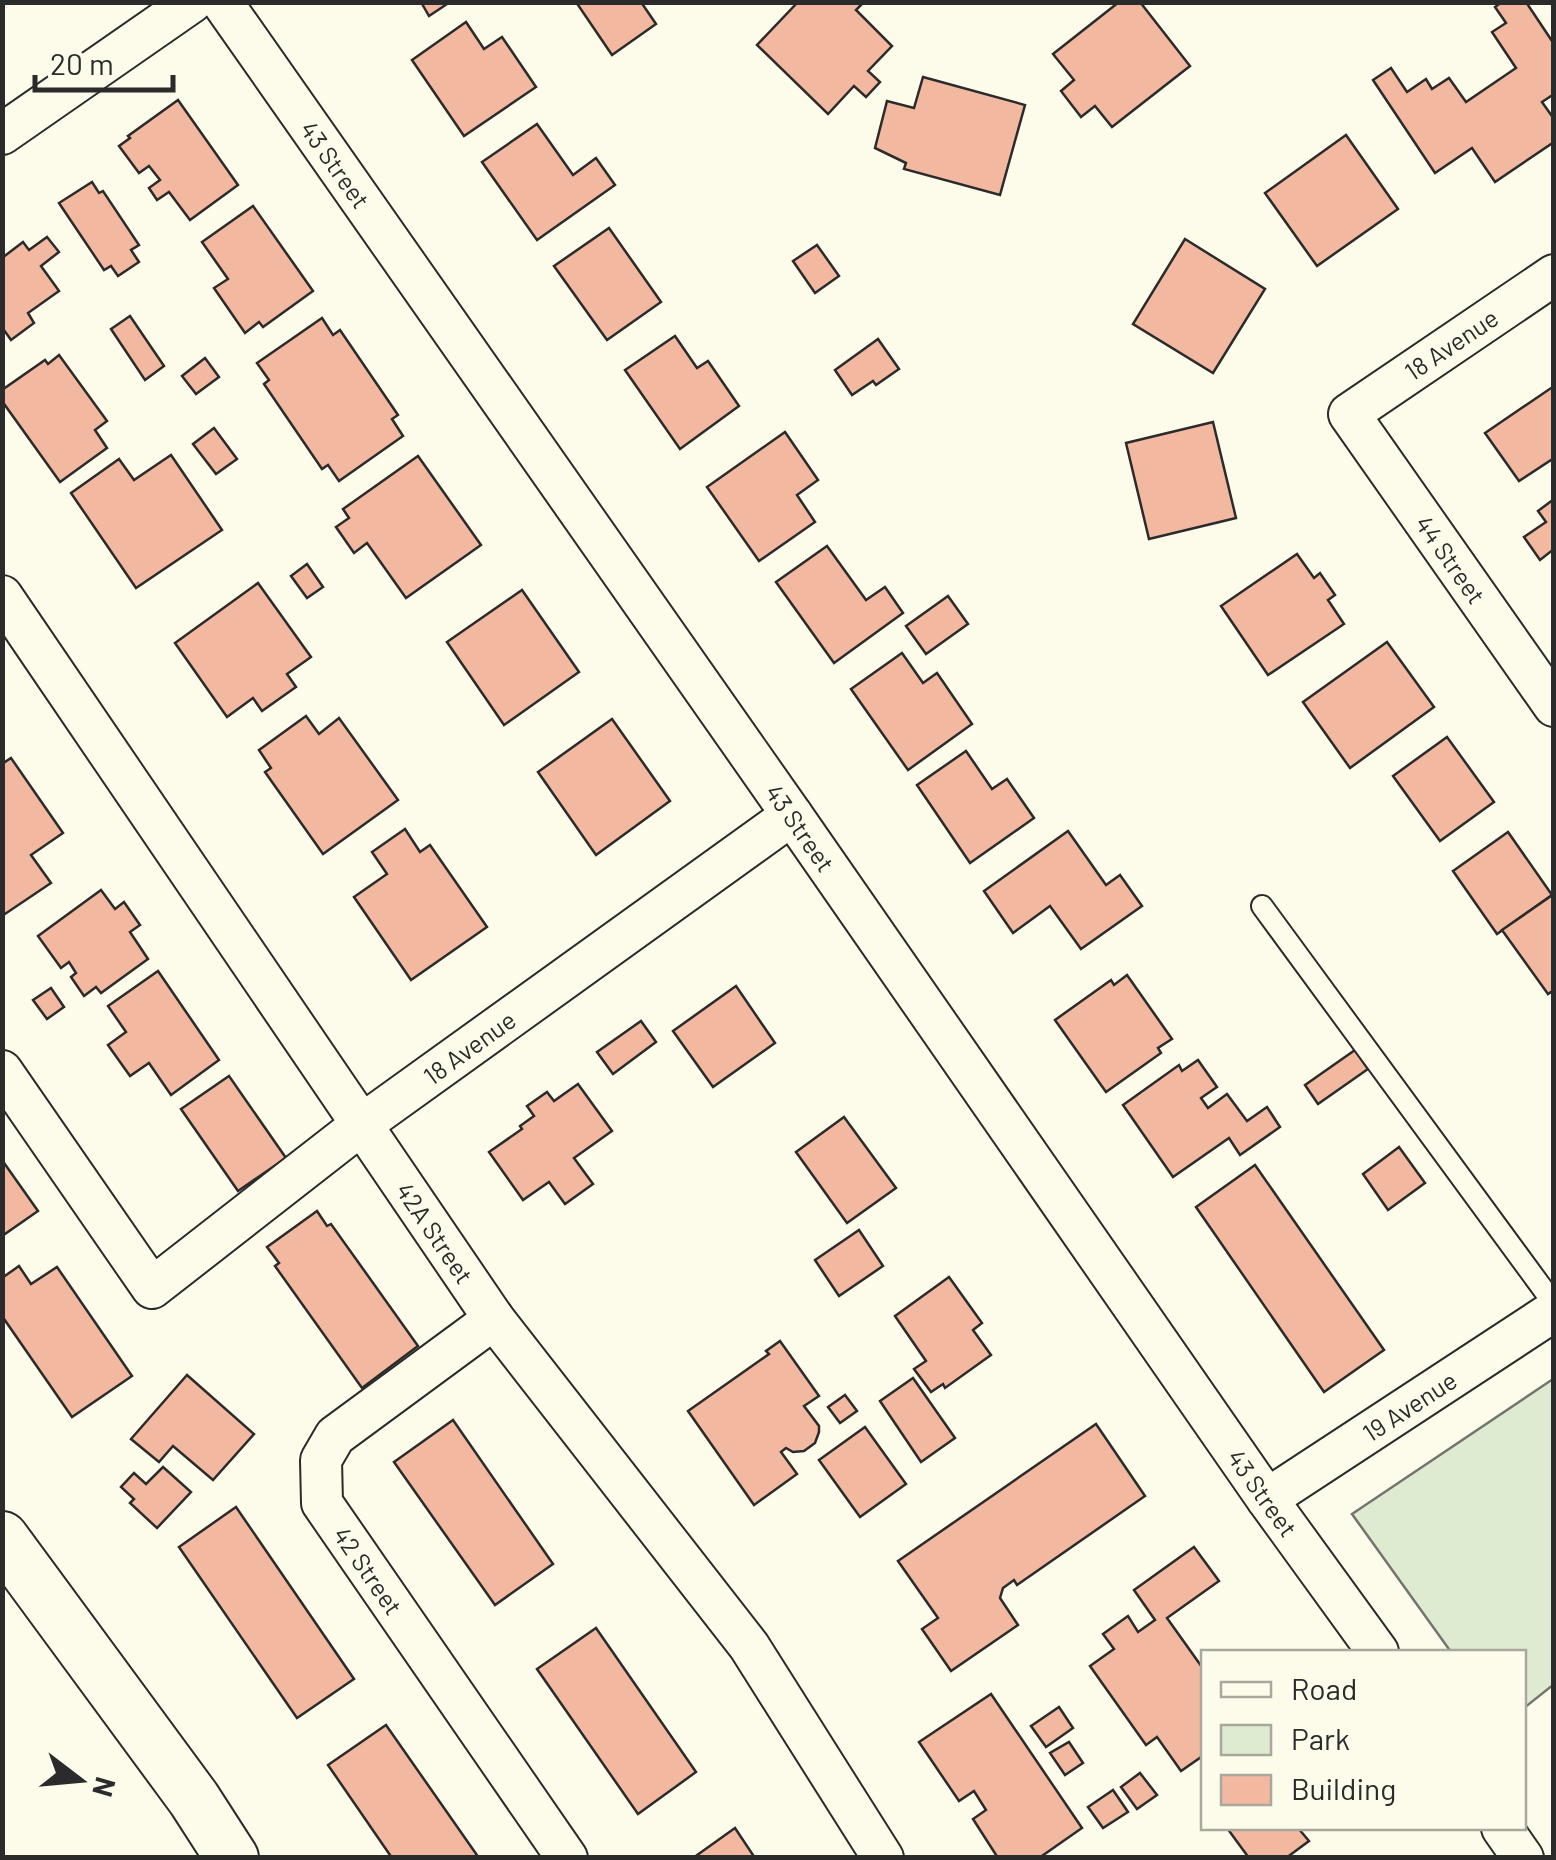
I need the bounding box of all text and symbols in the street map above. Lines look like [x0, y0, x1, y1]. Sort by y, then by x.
scale bar [35, 30, 172, 92]
text: 20 m [50, 45, 114, 81]
street label: 43 Street [295, 115, 377, 214]
street label: 18 Avenue [1399, 302, 1503, 386]
street label: 44 Street [1410, 509, 1492, 609]
street label: 43 Street [760, 778, 841, 877]
street label: 18 Avenue [417, 1004, 521, 1090]
street label: 42A Street [390, 1176, 480, 1289]
street label: 19 Avenue [1357, 1364, 1462, 1448]
street label: 43 Street [1222, 1443, 1304, 1542]
street label: 42 Street [328, 1520, 409, 1620]
legend [1201, 1650, 1526, 1830]
text: Road [1291, 1670, 1357, 1706]
text: Park [1291, 1720, 1350, 1756]
north arrow [30, 1730, 130, 1830]
text: Building [1291, 1770, 1396, 1806]
text: N [86, 1774, 124, 1801]

